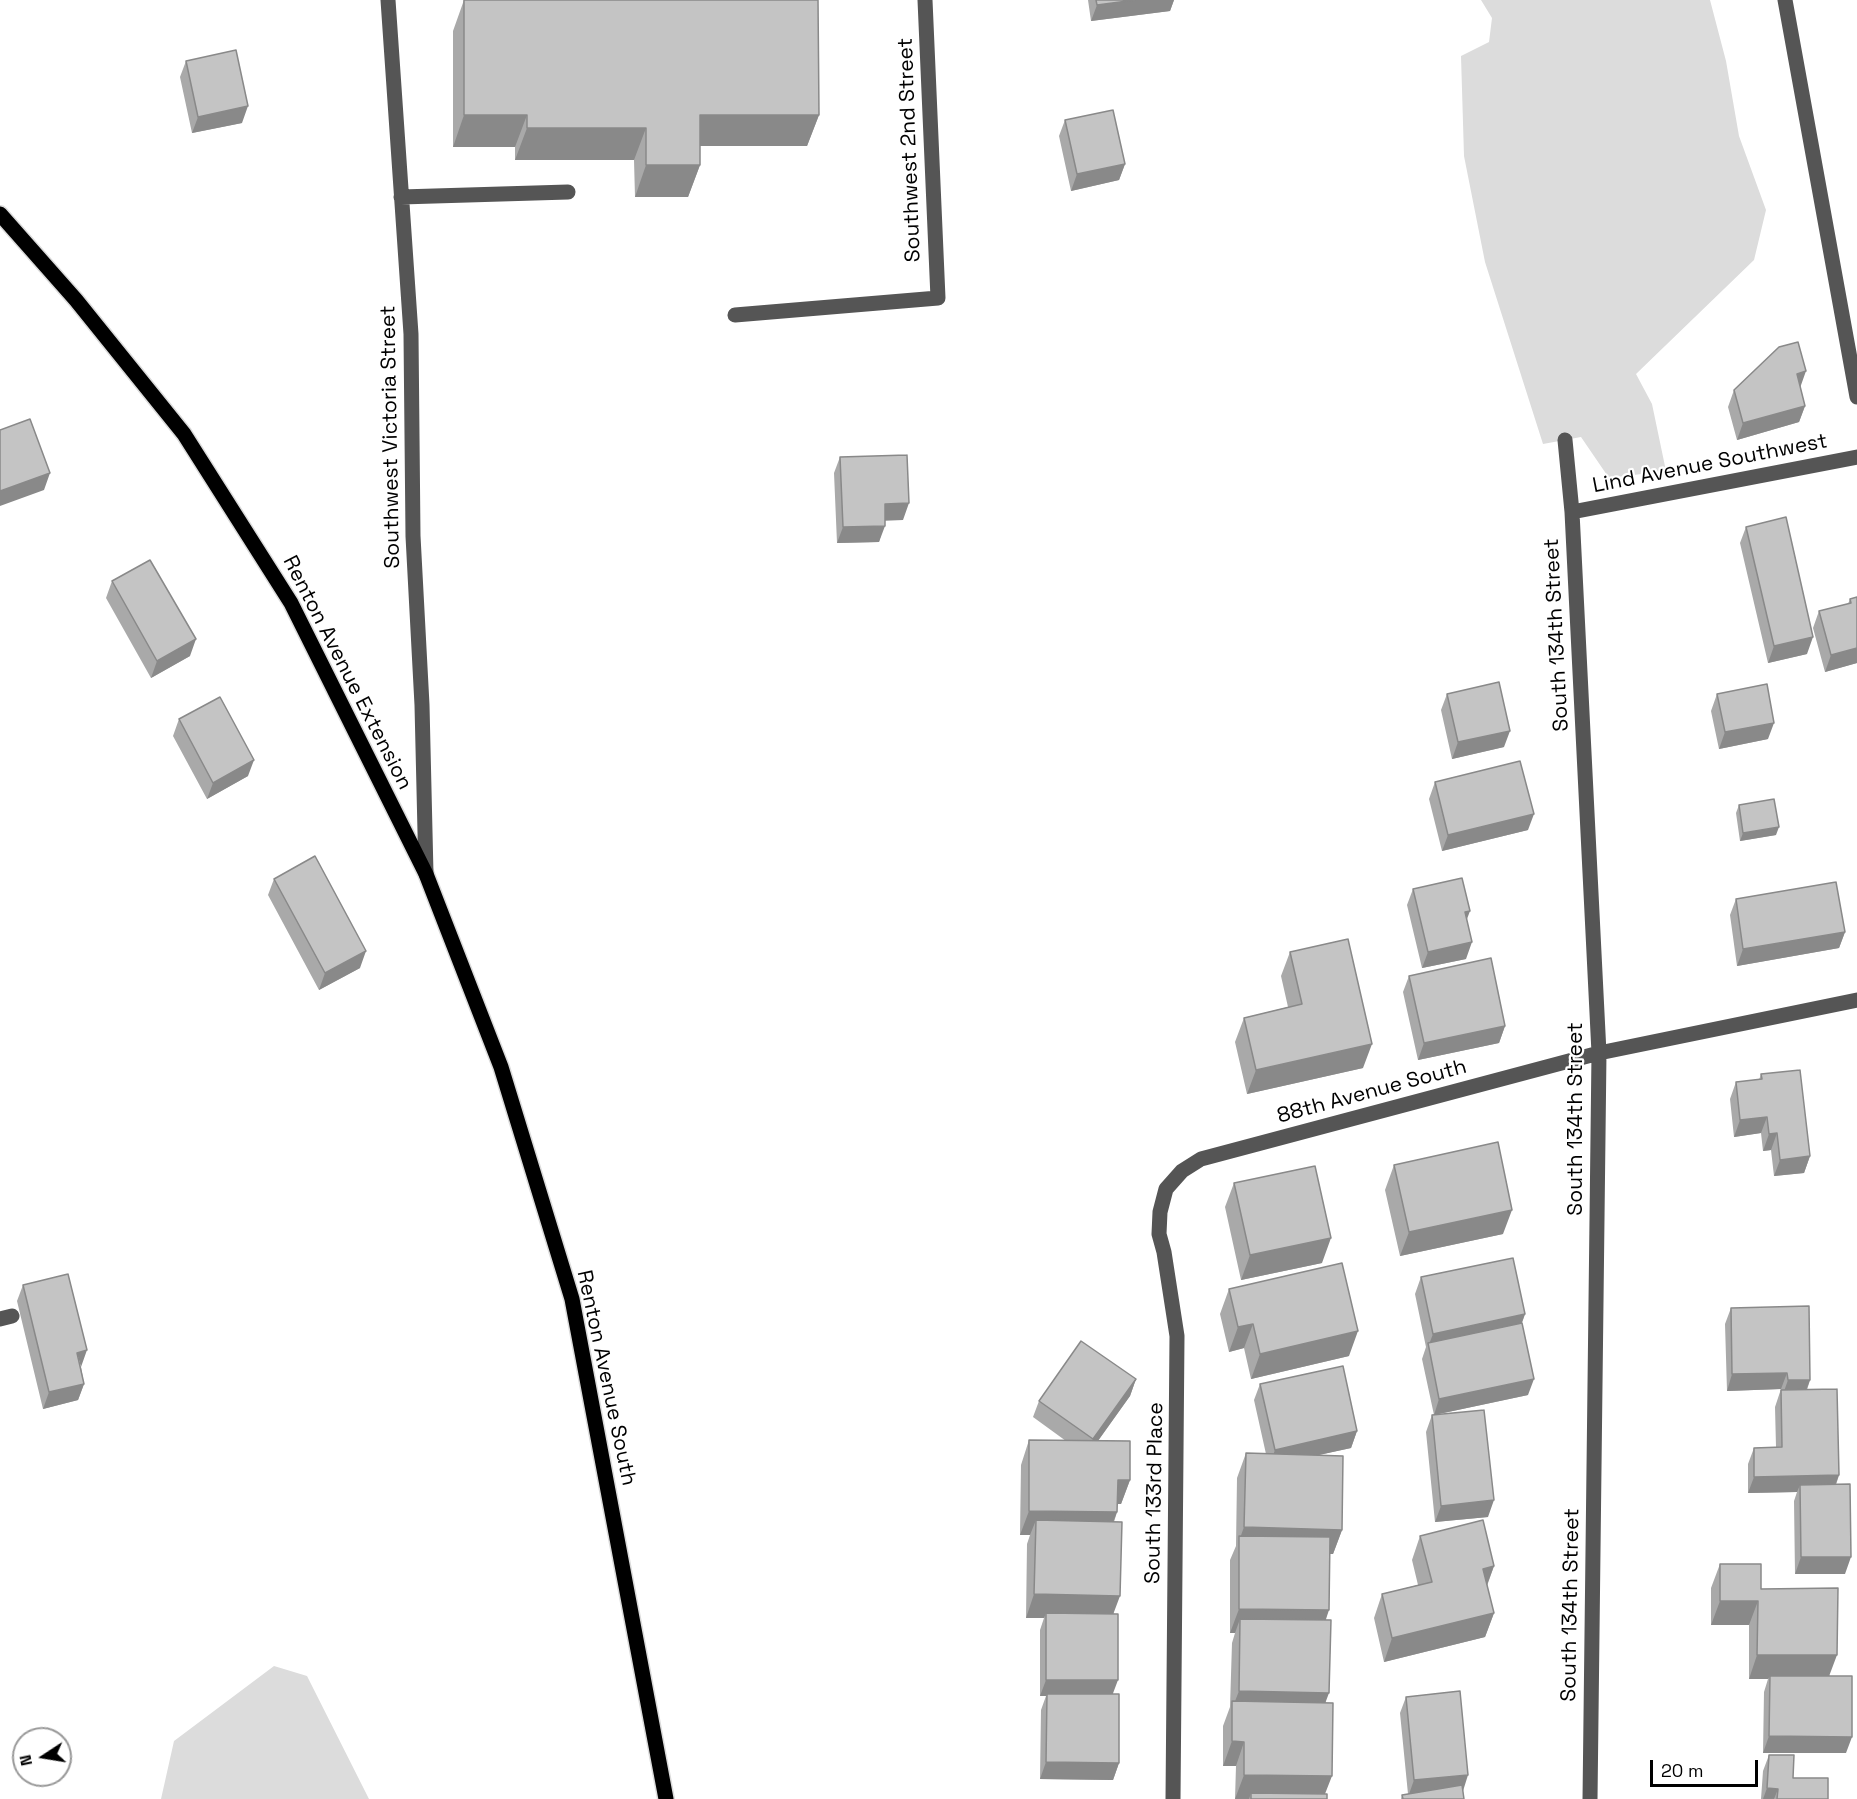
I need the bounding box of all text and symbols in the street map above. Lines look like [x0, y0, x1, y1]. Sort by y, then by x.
street label: Southwest 2nd Street [893, 37, 927, 263]
street label: Southwest Victoria Street [376, 305, 406, 569]
street label: Lind Avenue Southwest [1590, 429, 1830, 499]
street label: South 134th Street [1539, 538, 1575, 732]
street label: Renton Avenue Extension [277, 552, 417, 794]
street label: South 134th Street [1563, 1022, 1589, 1216]
street label: 88th Avenue South [1275, 1055, 1469, 1129]
street label: Renton Avenue South [571, 1268, 641, 1488]
street label: South 133rd Place [1141, 1402, 1169, 1584]
street label: South 134th Street [1557, 1508, 1585, 1702]
north arrow [12, 1727, 72, 1787]
scale bar [1653, 1748, 1761, 1786]
text: N [14, 1753, 37, 1768]
text: 20 m [1661, 1759, 1704, 1782]

